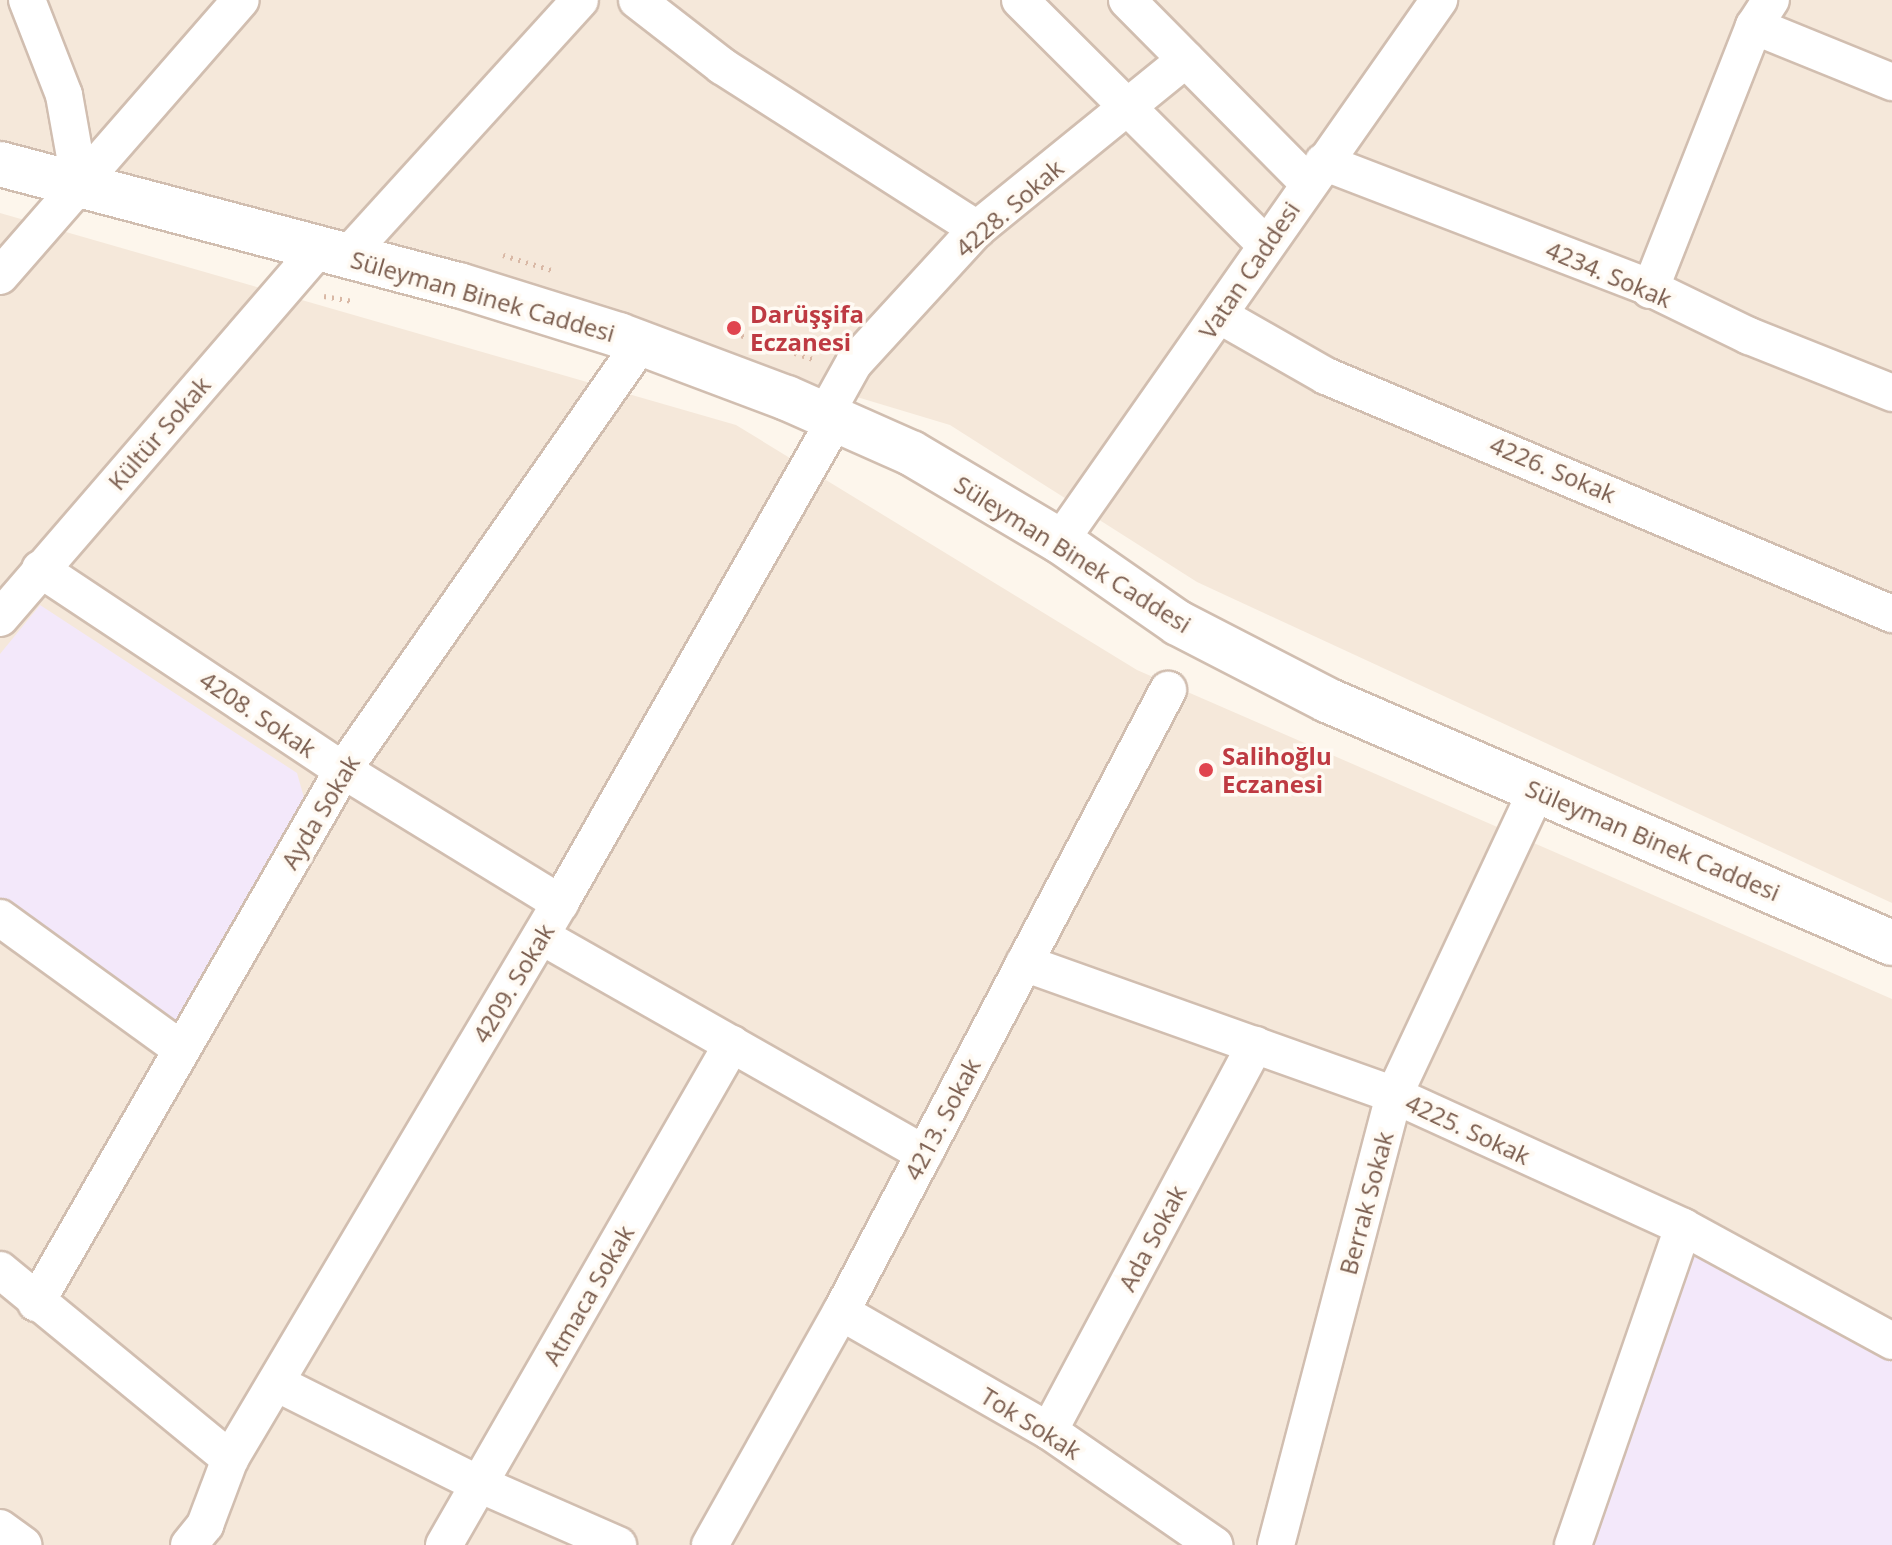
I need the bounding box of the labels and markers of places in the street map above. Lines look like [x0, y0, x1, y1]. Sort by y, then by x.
place label: Darüşşifa Eczanesi [750, 300, 864, 356]
marker: Darüşşifa Eczanesi [725, 319, 743, 337]
place label: Salihoğlu Eczanesi [1222, 742, 1332, 798]
marker: Salihoğlu Eczanesi [1197, 761, 1215, 779]

